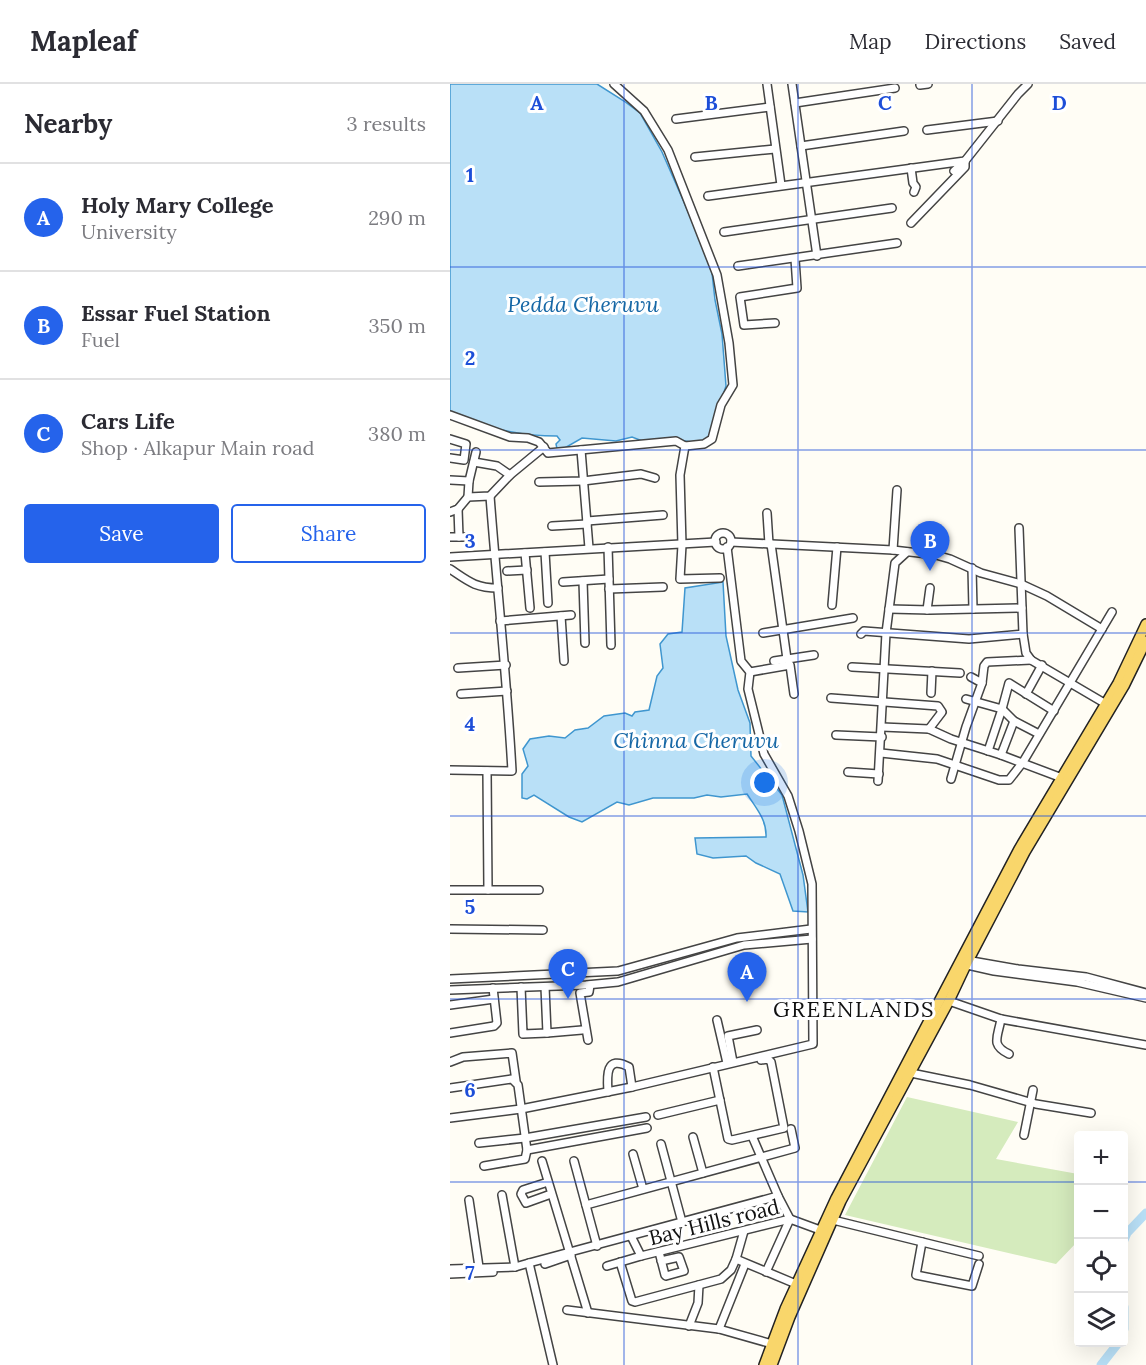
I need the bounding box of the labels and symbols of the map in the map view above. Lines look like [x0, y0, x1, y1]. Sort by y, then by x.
text: A [530, 90, 544, 115]
text: B [704, 90, 718, 115]
text: C [878, 90, 892, 115]
text: D [1051, 90, 1067, 115]
text: 1 [466, 162, 474, 187]
water label: Pedda Cheruvu [507, 290, 659, 318]
text: 2 [465, 345, 475, 370]
pin: B [910, 522, 950, 571]
text: 3 [464, 528, 476, 553]
text: 4 [465, 711, 476, 736]
water label: Chinna Cheruvu [613, 726, 779, 754]
your location [750, 768, 779, 797]
text: 5 [465, 894, 476, 919]
pin: C [548, 950, 588, 999]
pin: A [728, 952, 766, 1002]
district label: GREENLANDS [773, 995, 935, 1023]
text: 6 [464, 1077, 476, 1102]
street label: Bay Hills road [646, 1193, 782, 1251]
text: 7 [465, 1260, 475, 1285]

